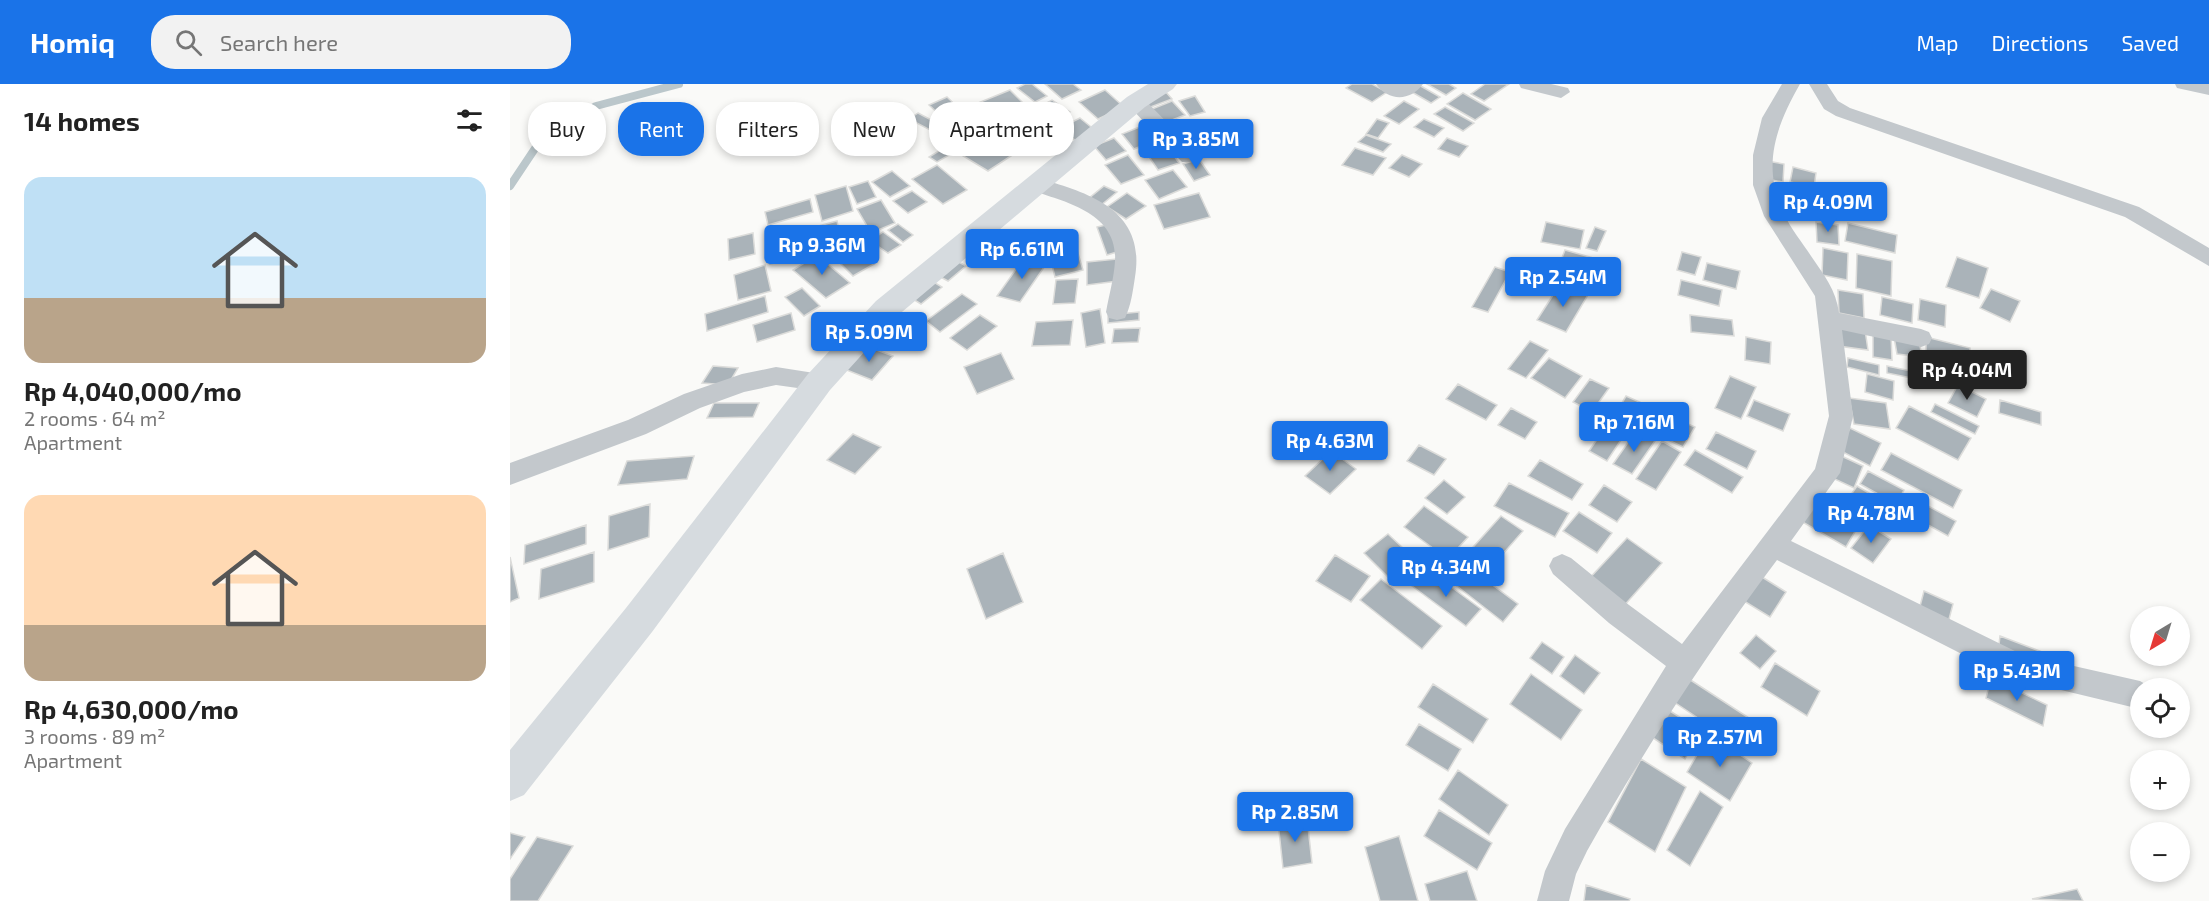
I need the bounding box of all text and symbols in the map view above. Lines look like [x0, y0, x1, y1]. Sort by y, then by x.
search box [151, 15, 571, 69]
text: Homiq [30, 25, 115, 59]
icon: search [172, 26, 205, 59]
text: Search here [220, 29, 338, 55]
text: Map [1916, 30, 1959, 55]
text: Directions [1992, 30, 2088, 55]
text: Saved [2121, 30, 2179, 55]
chip: Buy [528, 102, 606, 156]
chip: Rent [618, 102, 704, 156]
chip: Filters [716, 102, 819, 156]
chip: New [831, 102, 917, 156]
chip: Apartment [929, 102, 1074, 156]
icon: filters [453, 104, 486, 137]
text: 14 homes [24, 105, 140, 136]
pin: Rp 3.85M [1134, 119, 1258, 170]
text: Rp 3.85M [1152, 126, 1240, 150]
pin: Rp 4.09M [1766, 182, 1890, 233]
text: Rp 4.09M [1783, 189, 1873, 213]
icon: home [201, 216, 309, 324]
pin: Rp 9.36M [760, 225, 884, 276]
pin: Rp 6.61M [960, 229, 1084, 280]
text: Rp 9.36M [778, 232, 866, 256]
text: Rp 6.61M [980, 236, 1064, 260]
pin: Rp 2.54M [1501, 257, 1625, 308]
text: Rp 2.54M [1519, 264, 1607, 288]
pin: Rp 5.09M [807, 312, 931, 363]
text: Rp 5.09M [825, 319, 913, 343]
pin: Rp 4.04M [1905, 350, 2029, 401]
text: Rp 4.04M [1922, 357, 2012, 381]
text: Rp 4,040,000/mo [24, 375, 242, 406]
pin: Rp 7.16M [1572, 402, 1696, 453]
text: 2 rooms · 64 m² [24, 406, 166, 430]
text: Rp 7.16M [1593, 409, 1675, 433]
pin: Rp 4.63M [1268, 421, 1392, 472]
text: Rp 4.63M [1286, 428, 1374, 452]
text: Apartment [24, 430, 122, 454]
pin: Rp 4.78M [1809, 493, 1933, 544]
text: Rp 4.78M [1827, 500, 1915, 524]
icon: home [201, 534, 309, 642]
pin: Rp 4.34M [1384, 547, 1508, 598]
text: Rp 4.34M [1401, 554, 1491, 578]
north arrow [2130, 606, 2190, 666]
map controls [2130, 606, 2190, 882]
pin: Rp 5.43M [1955, 651, 2079, 702]
text: Rp 5.43M [1973, 658, 2061, 682]
button: locate [2130, 678, 2190, 738]
text: Rp 4,630,000/mo [24, 693, 239, 724]
pin: Rp 2.57M [1658, 717, 1782, 768]
text: 3 rooms · 89 m² [24, 724, 165, 748]
text: Rp 2.57M [1677, 724, 1763, 748]
text: Apartment [24, 748, 122, 772]
button: + [2130, 750, 2190, 810]
pin: Rp 2.85M [1233, 792, 1357, 843]
text: Rp 2.85M [1251, 799, 1339, 823]
button: − [2130, 822, 2190, 882]

